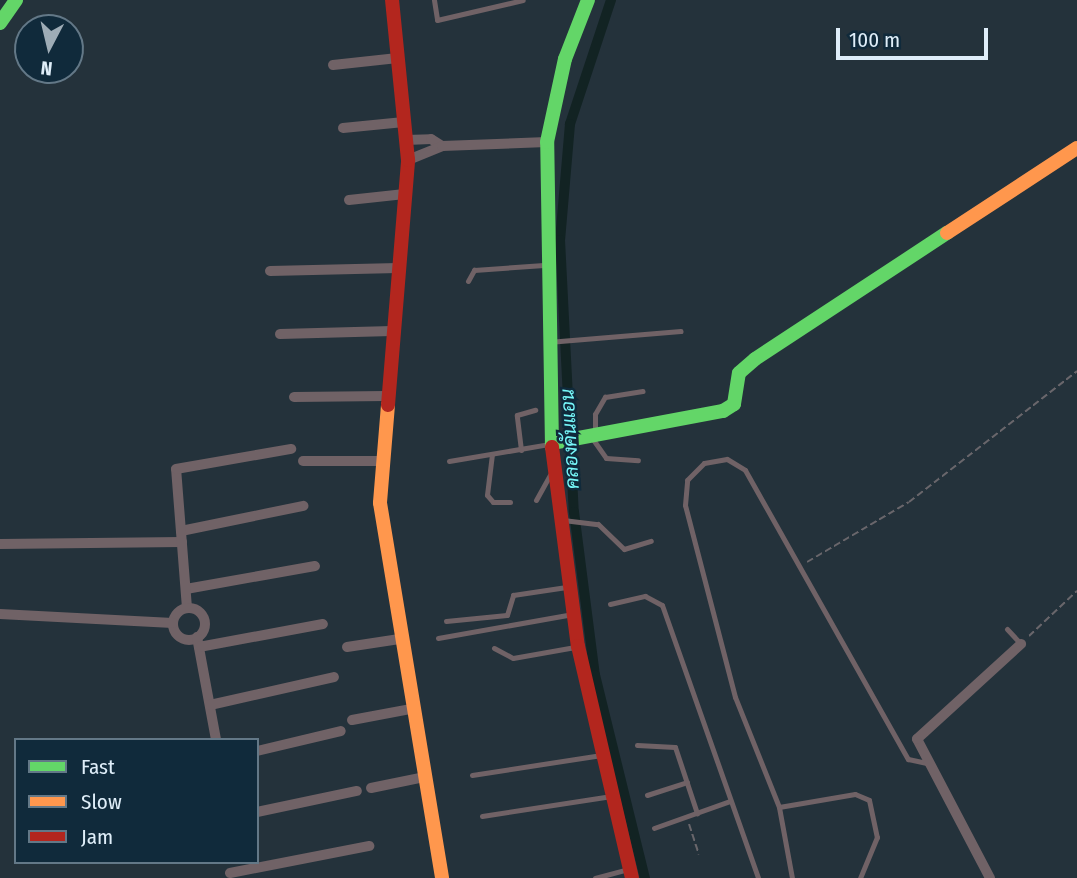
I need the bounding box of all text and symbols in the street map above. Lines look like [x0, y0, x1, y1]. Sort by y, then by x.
north arrow [14, 14, 84, 84]
scale bar [839, 14, 991, 58]
text: 100 m [849, 27, 900, 53]
text: N [40, 56, 54, 80]
water label: คลองคันแอน [556, 388, 584, 490]
legend [14, 738, 259, 864]
text: Fast [81, 754, 115, 780]
text: Slow [81, 789, 122, 815]
text: Jam [81, 824, 113, 850]

